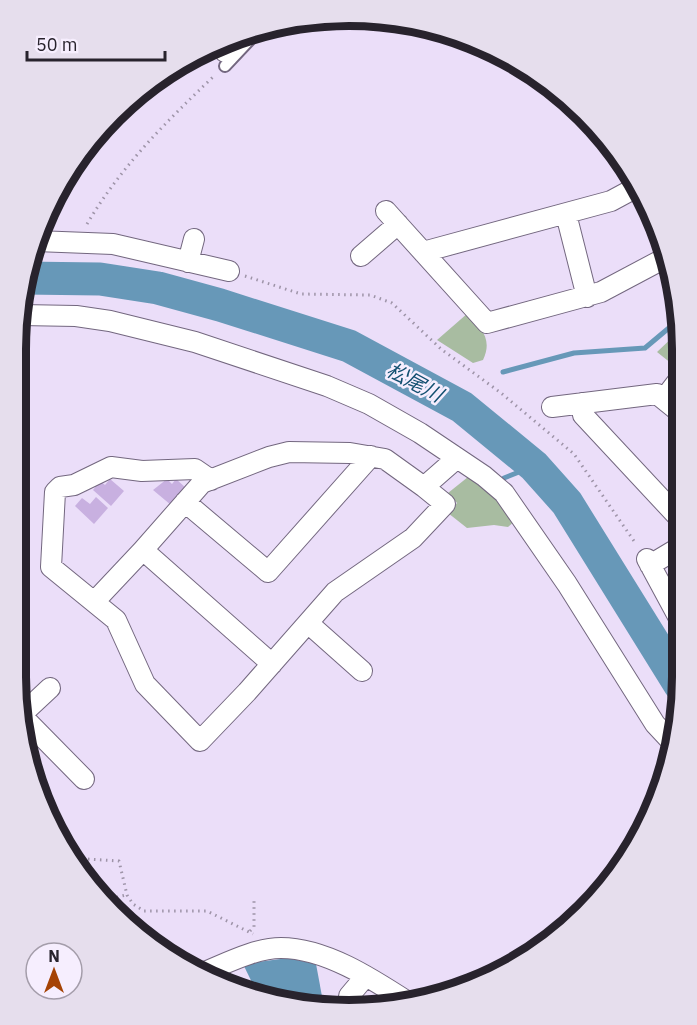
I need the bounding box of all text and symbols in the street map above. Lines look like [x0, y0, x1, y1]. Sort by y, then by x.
scale bar [27, 24, 165, 62]
text: 50 m [36, 33, 78, 56]
water label: 松尾川 [382, 356, 450, 409]
north arrow [24, 941, 84, 1001]
text: N [48, 946, 60, 966]

